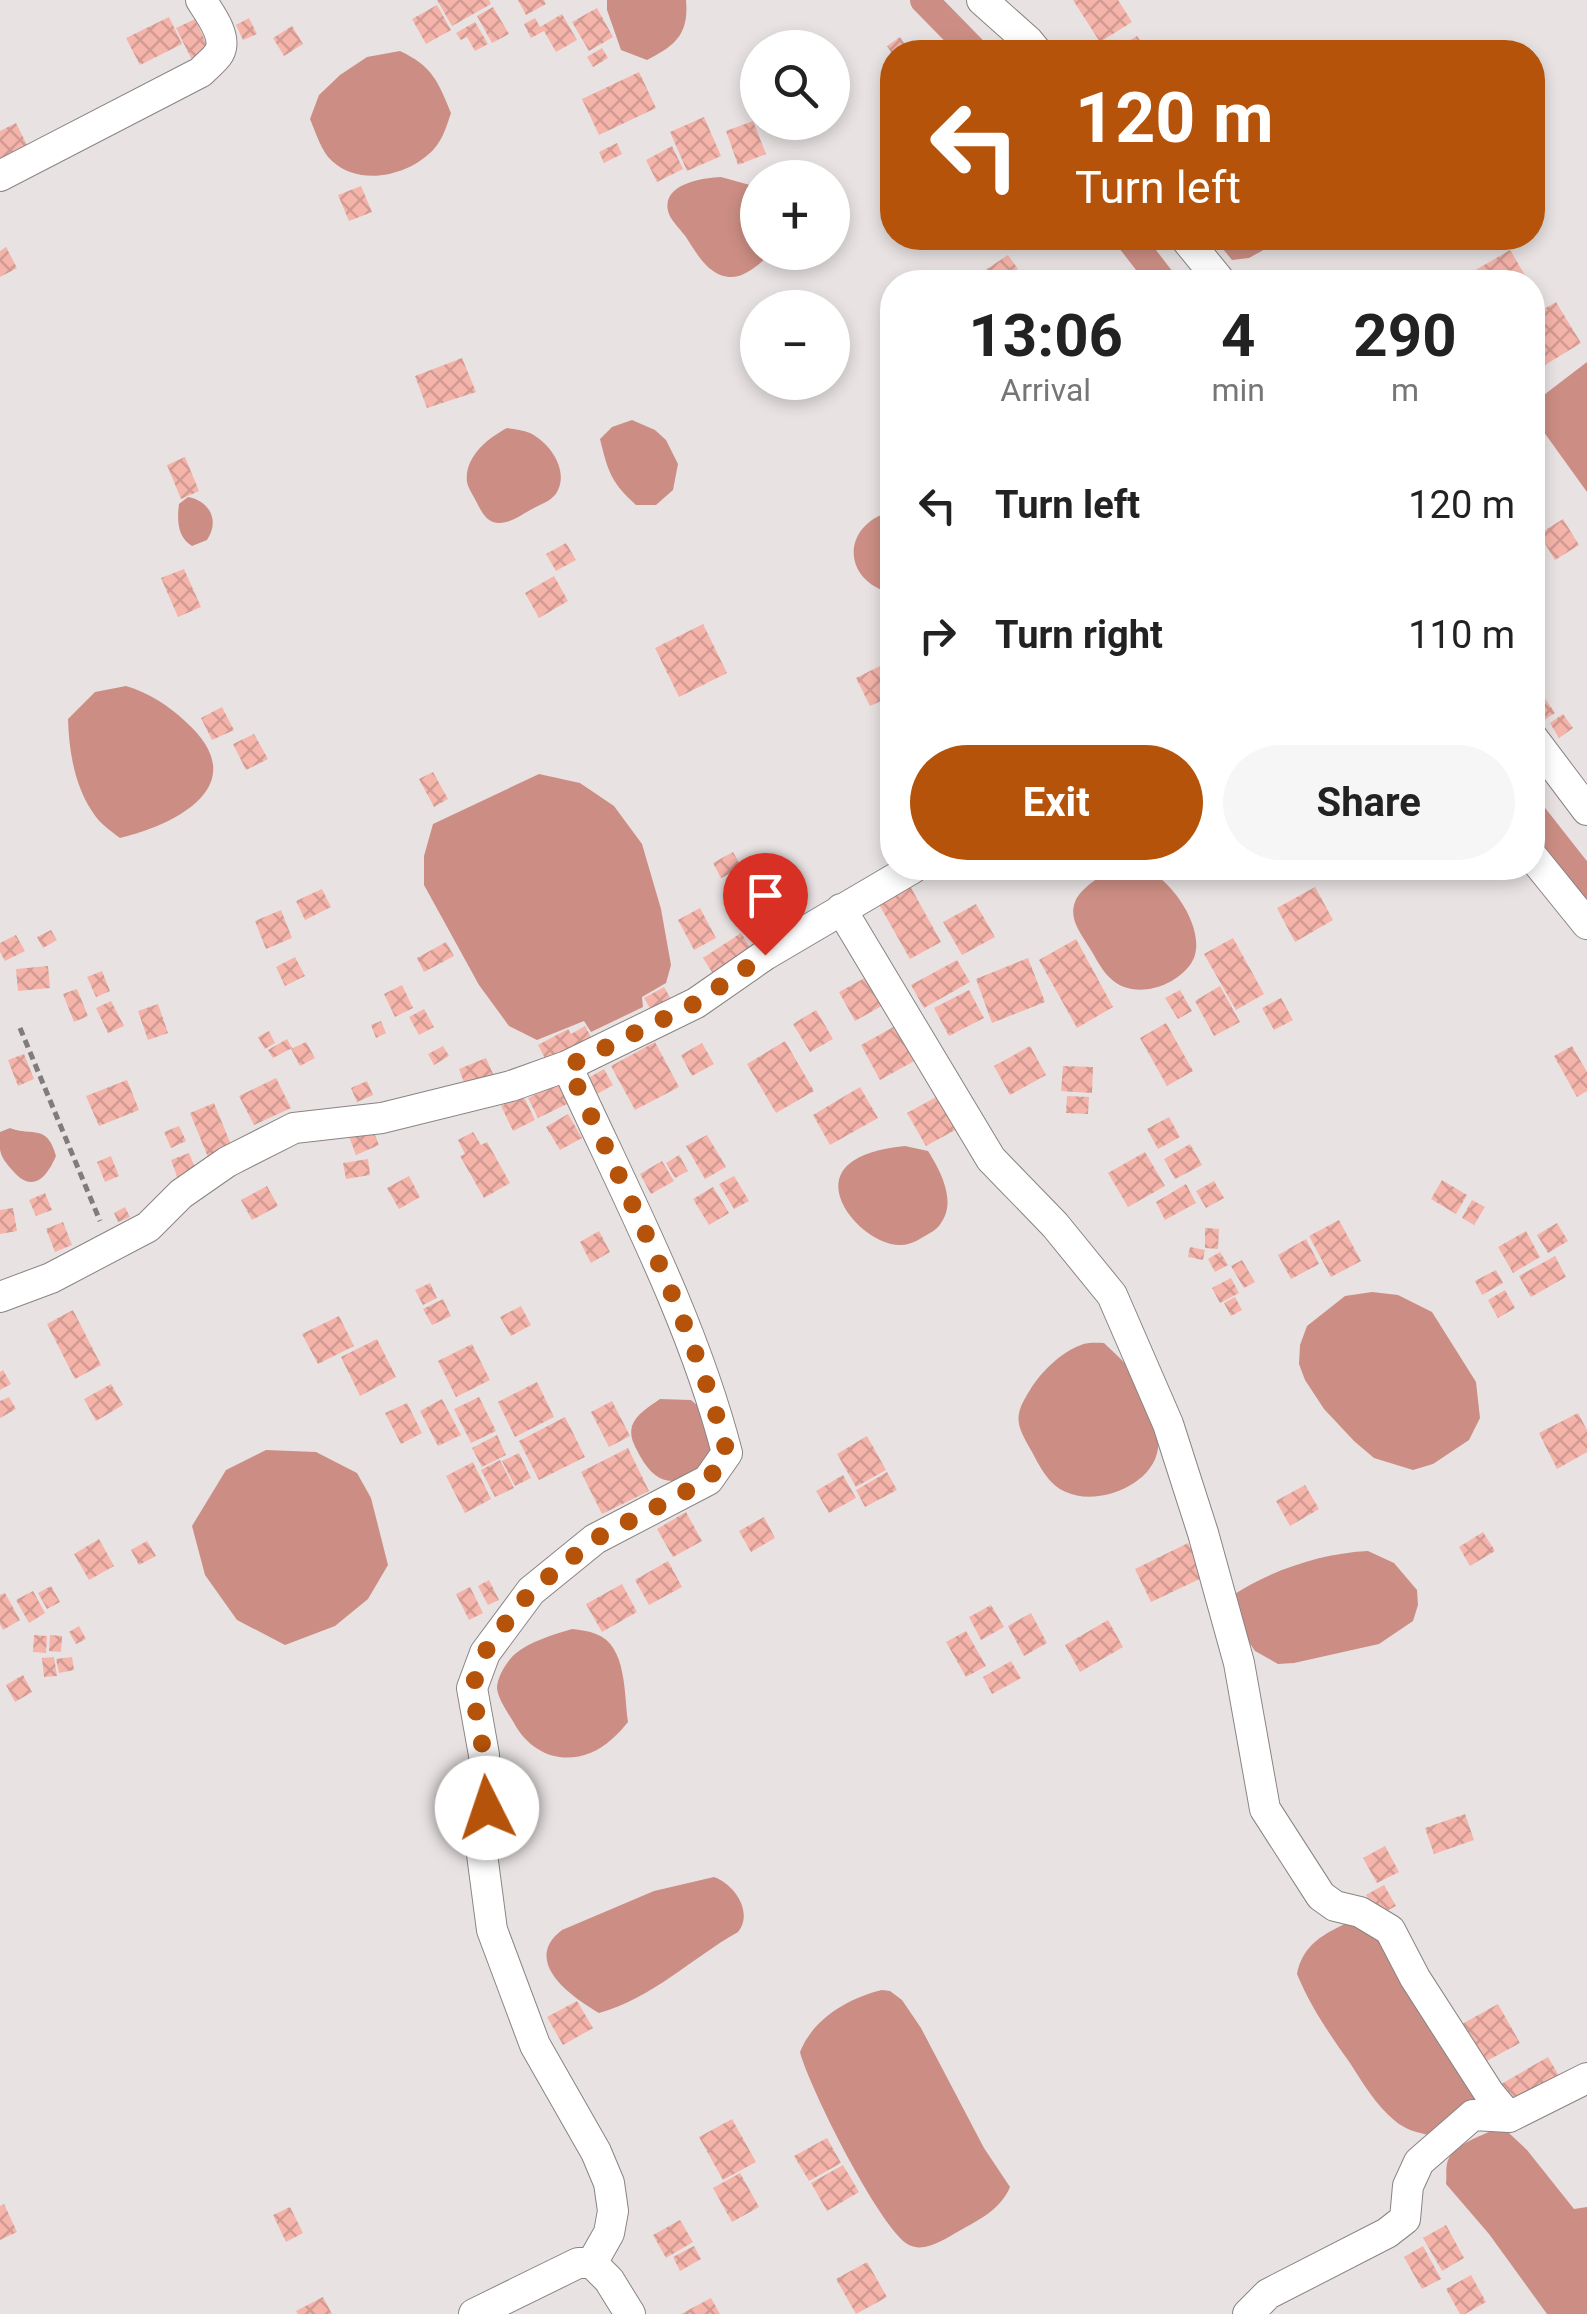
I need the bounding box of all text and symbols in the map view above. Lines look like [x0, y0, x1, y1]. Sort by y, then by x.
map controls [740, 30, 850, 400]
button: search [740, 30, 850, 140]
text: 120 m [1075, 77, 1274, 159]
icon: left [910, 80, 1040, 210]
button: + [740, 160, 850, 270]
text: Turn left [1075, 161, 1241, 214]
button: − [740, 290, 850, 400]
text: 13:06 [968, 300, 1123, 371]
text: 4 [1221, 300, 1255, 371]
text: 290 [1353, 300, 1457, 371]
text: Arrival [1000, 371, 1091, 409]
text: min [1211, 371, 1265, 409]
text: m [1391, 371, 1419, 409]
icon: left [910, 478, 965, 533]
text: Turn left [995, 483, 1140, 527]
text: 120 m [1408, 483, 1515, 527]
icon: right [910, 608, 965, 663]
text: Turn right [995, 613, 1163, 657]
text: 110 m [1408, 613, 1515, 657]
button: Exit [910, 745, 1203, 860]
button: Share [1223, 745, 1515, 860]
pin [723, 853, 808, 956]
icon: arrive [738, 868, 793, 923]
position arrow [435, 1756, 539, 1860]

